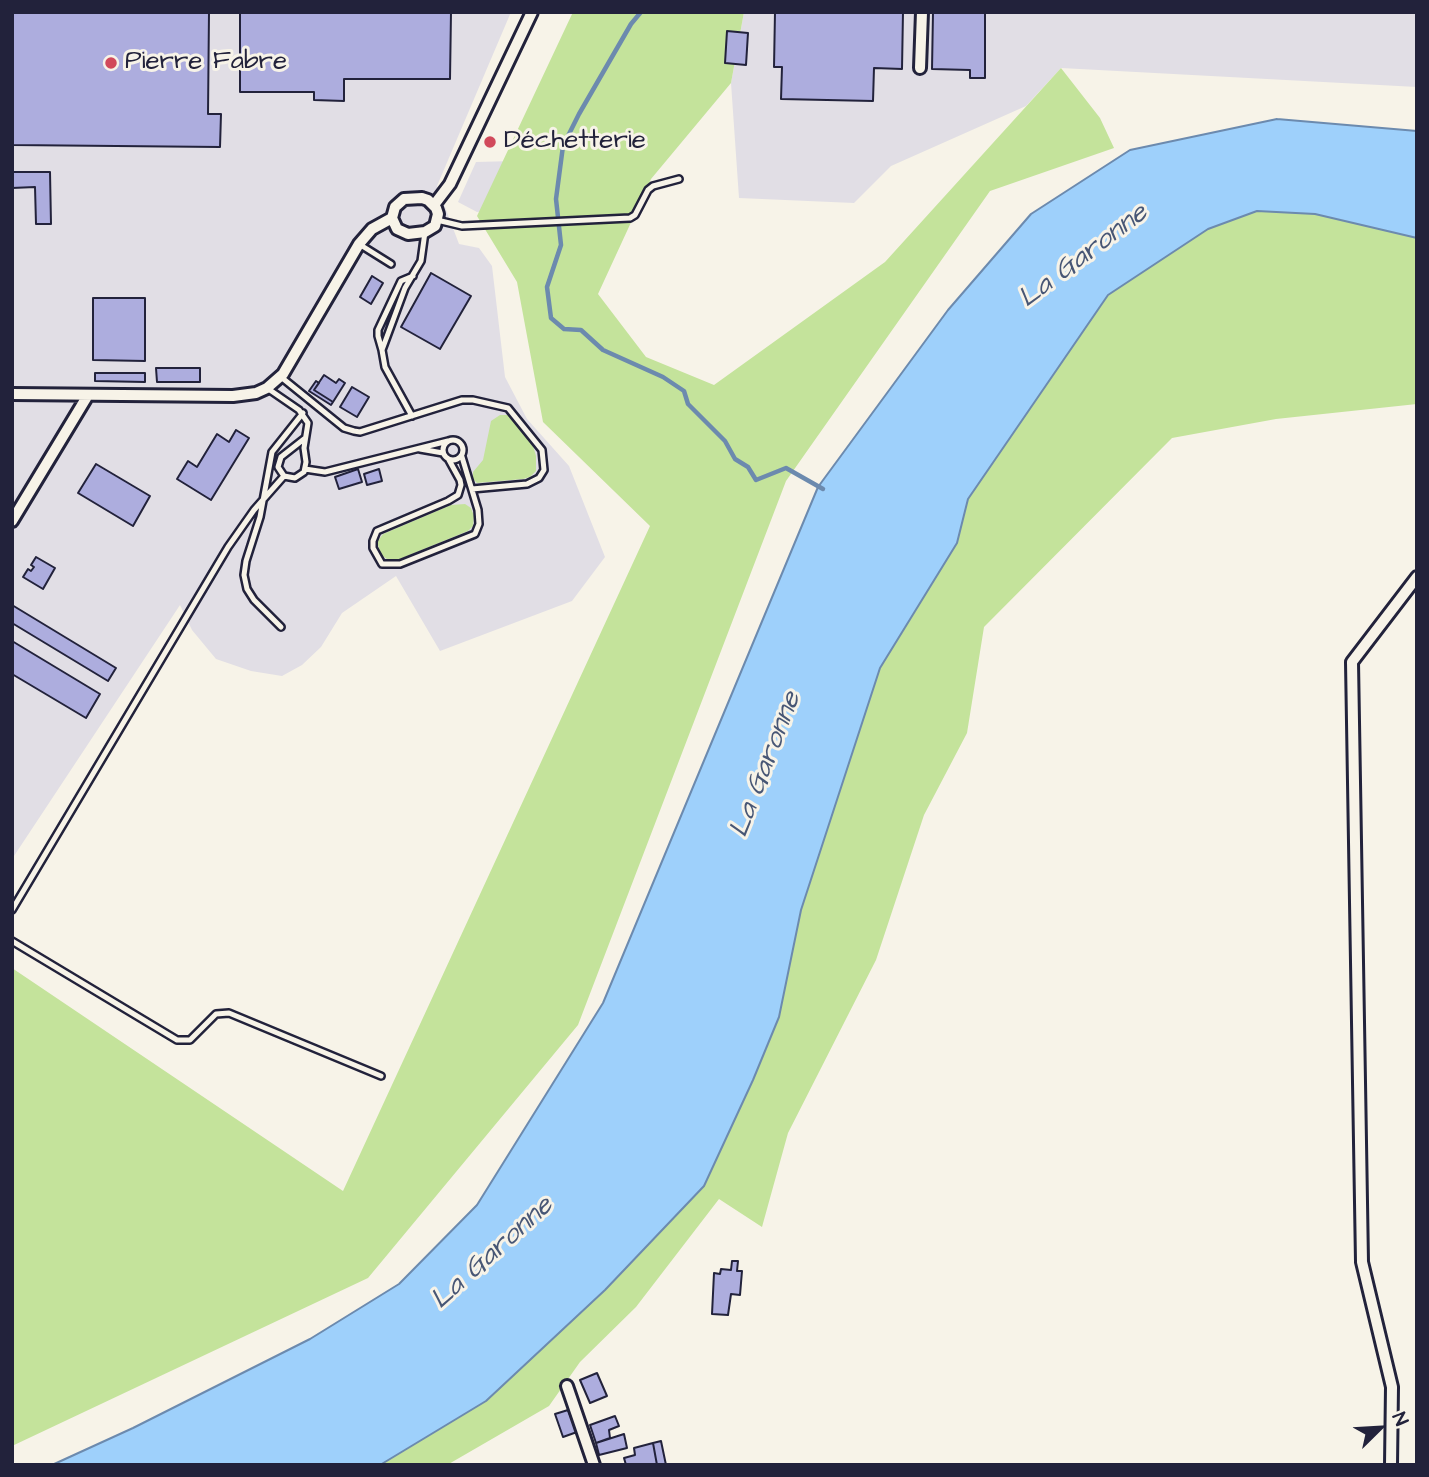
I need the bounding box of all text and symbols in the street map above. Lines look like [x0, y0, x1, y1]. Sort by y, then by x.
place label: Pierre Fabre [125, 47, 287, 79]
marker: Pierre Fabre [103, 55, 119, 71]
place label: Déchetterie [504, 126, 646, 158]
marker: Déchetterie [482, 134, 498, 150]
water label: La Garonne [1013, 198, 1155, 316]
water label: La Garonne [724, 688, 810, 842]
water label: La Garonne [425, 1190, 561, 1318]
north arrow [1345, 1393, 1415, 1463]
text: N [1385, 1408, 1414, 1430]

